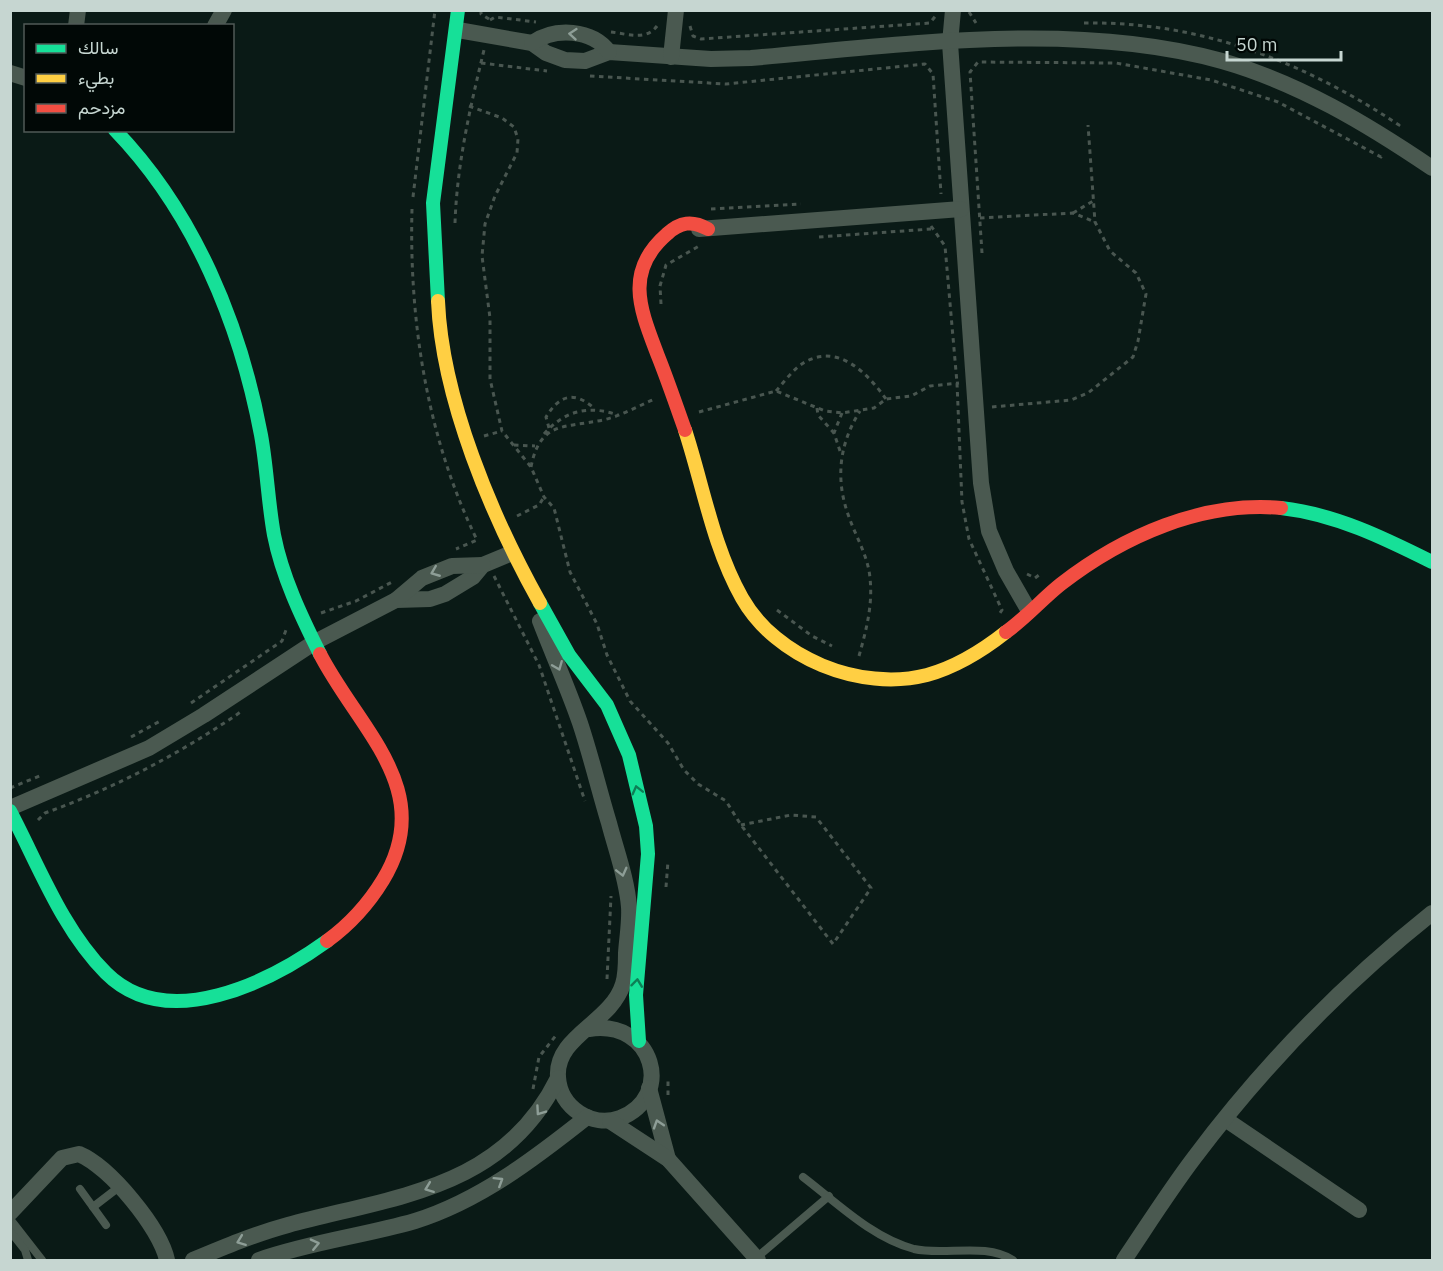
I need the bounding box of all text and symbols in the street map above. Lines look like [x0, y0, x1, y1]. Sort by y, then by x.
legend [24, 24, 234, 132]
scale bar [1227, 24, 1341, 62]
one-way arrow [568, 28, 577, 41]
text: 50 m [1236, 33, 1278, 56]
text: سالك [78, 36, 118, 59]
text: بطيء [78, 66, 114, 93]
text: مزدحم [78, 96, 125, 120]
one-way arrow [431, 565, 442, 577]
one-way arrow [551, 660, 563, 671]
one-way arrow [632, 785, 645, 795]
one-way arrow [615, 866, 627, 877]
one-way arrow [630, 979, 643, 988]
one-way arrow [536, 1104, 547, 1115]
one-way arrow [653, 1119, 666, 1130]
one-way arrow [493, 1177, 503, 1189]
one-way arrow [424, 1181, 435, 1193]
one-way arrow [236, 1233, 247, 1246]
one-way arrow [310, 1238, 320, 1251]

